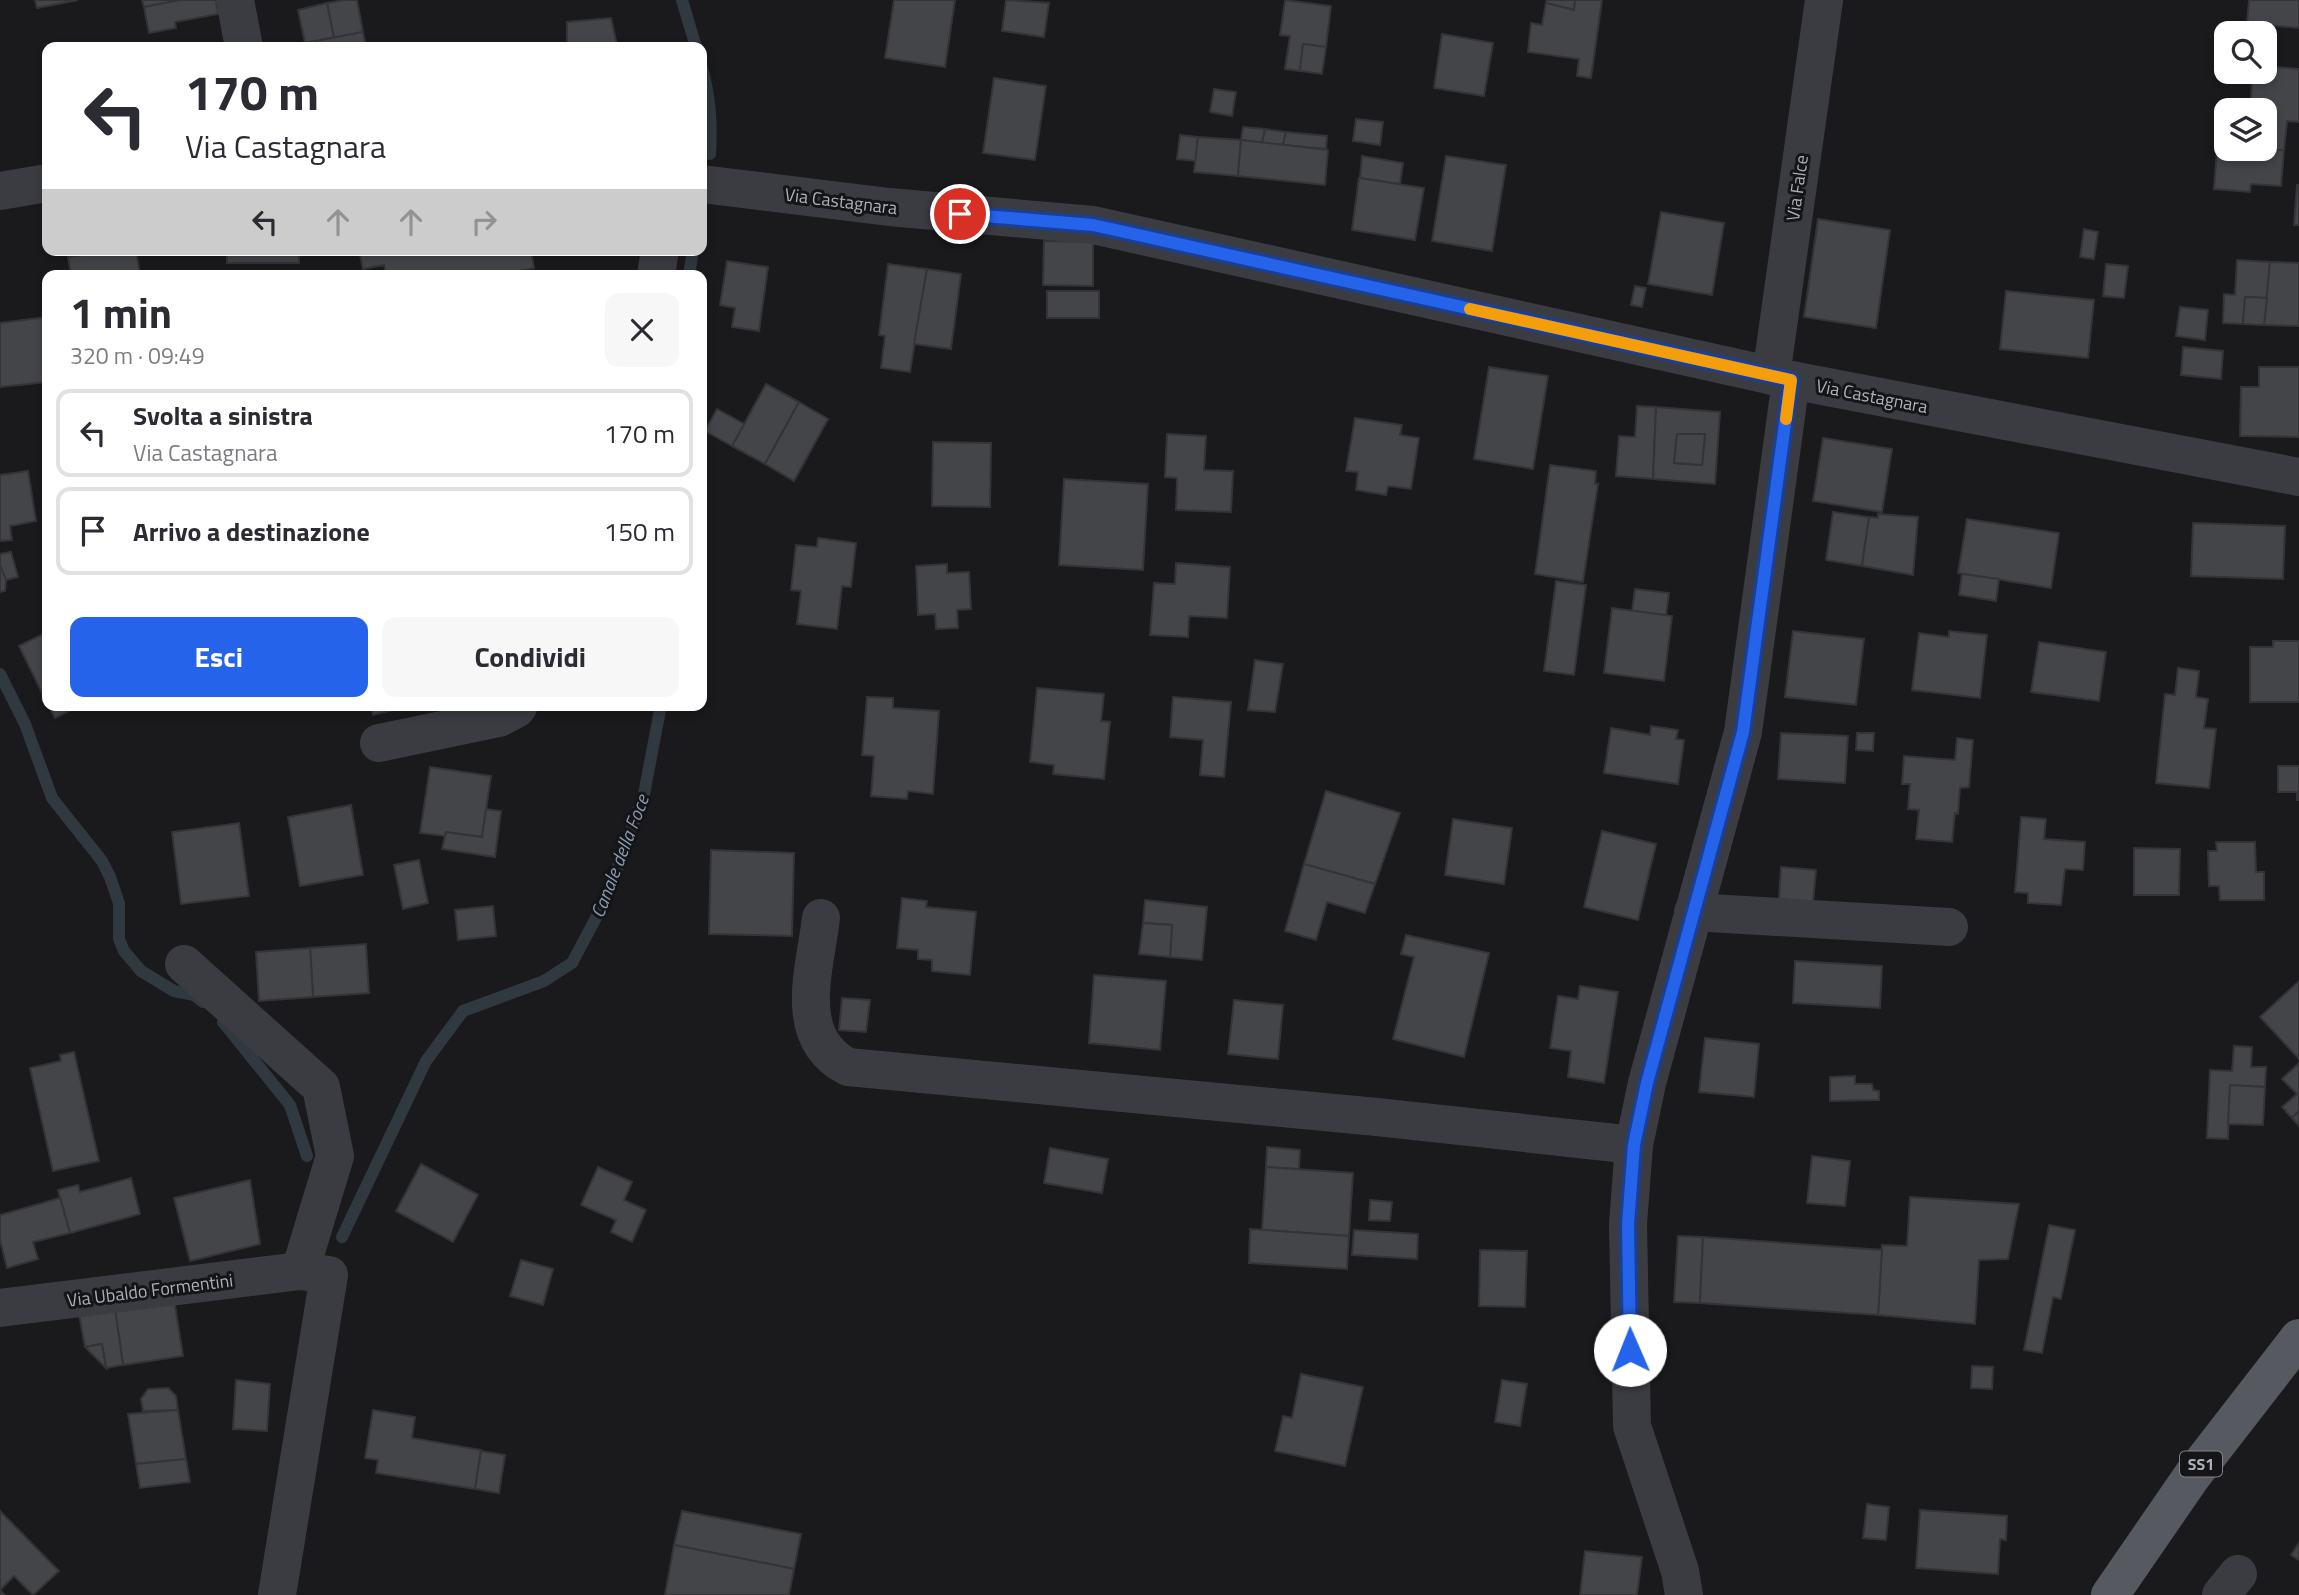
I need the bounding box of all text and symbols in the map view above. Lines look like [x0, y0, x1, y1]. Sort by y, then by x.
map controls [2214, 21, 2277, 161]
button: search [2214, 21, 2277, 84]
text: 170 m [185, 54, 319, 129]
icon: left [70, 70, 161, 161]
button: layers [2214, 98, 2277, 161]
text: Via Castagnara [185, 122, 386, 170]
street label: Via Falce [1779, 153, 1815, 223]
street label: Via Castagnara [783, 181, 899, 221]
pin [930, 184, 990, 244]
icon: arrive [941, 195, 979, 233]
icon: left [246, 203, 284, 241]
icon: ahead [319, 203, 357, 241]
icon: ahead [392, 203, 430, 241]
icon: right [465, 203, 503, 241]
text: 1 min [70, 280, 172, 344]
button: close [605, 293, 679, 367]
text: 320 m · 09:49 [70, 338, 205, 373]
street label: Via Castagnara [1814, 372, 1930, 420]
text: Svolta a sinistra [133, 396, 313, 435]
icon: left [74, 414, 112, 452]
text: 170 m [604, 414, 675, 453]
text: Via Castagnara [133, 435, 278, 470]
icon: arrive [74, 512, 112, 550]
text: Arrivo a destinazione [133, 512, 370, 551]
text: 150 m [604, 512, 675, 551]
button: Esci [70, 617, 368, 697]
button: Condividi [382, 617, 679, 697]
water label: Canale della Foce [582, 789, 656, 922]
street label: Via Ubaldo Formentini [65, 1266, 235, 1314]
position arrow [1593, 1313, 1667, 1387]
road number: SS1 [2180, 1452, 2222, 1476]

